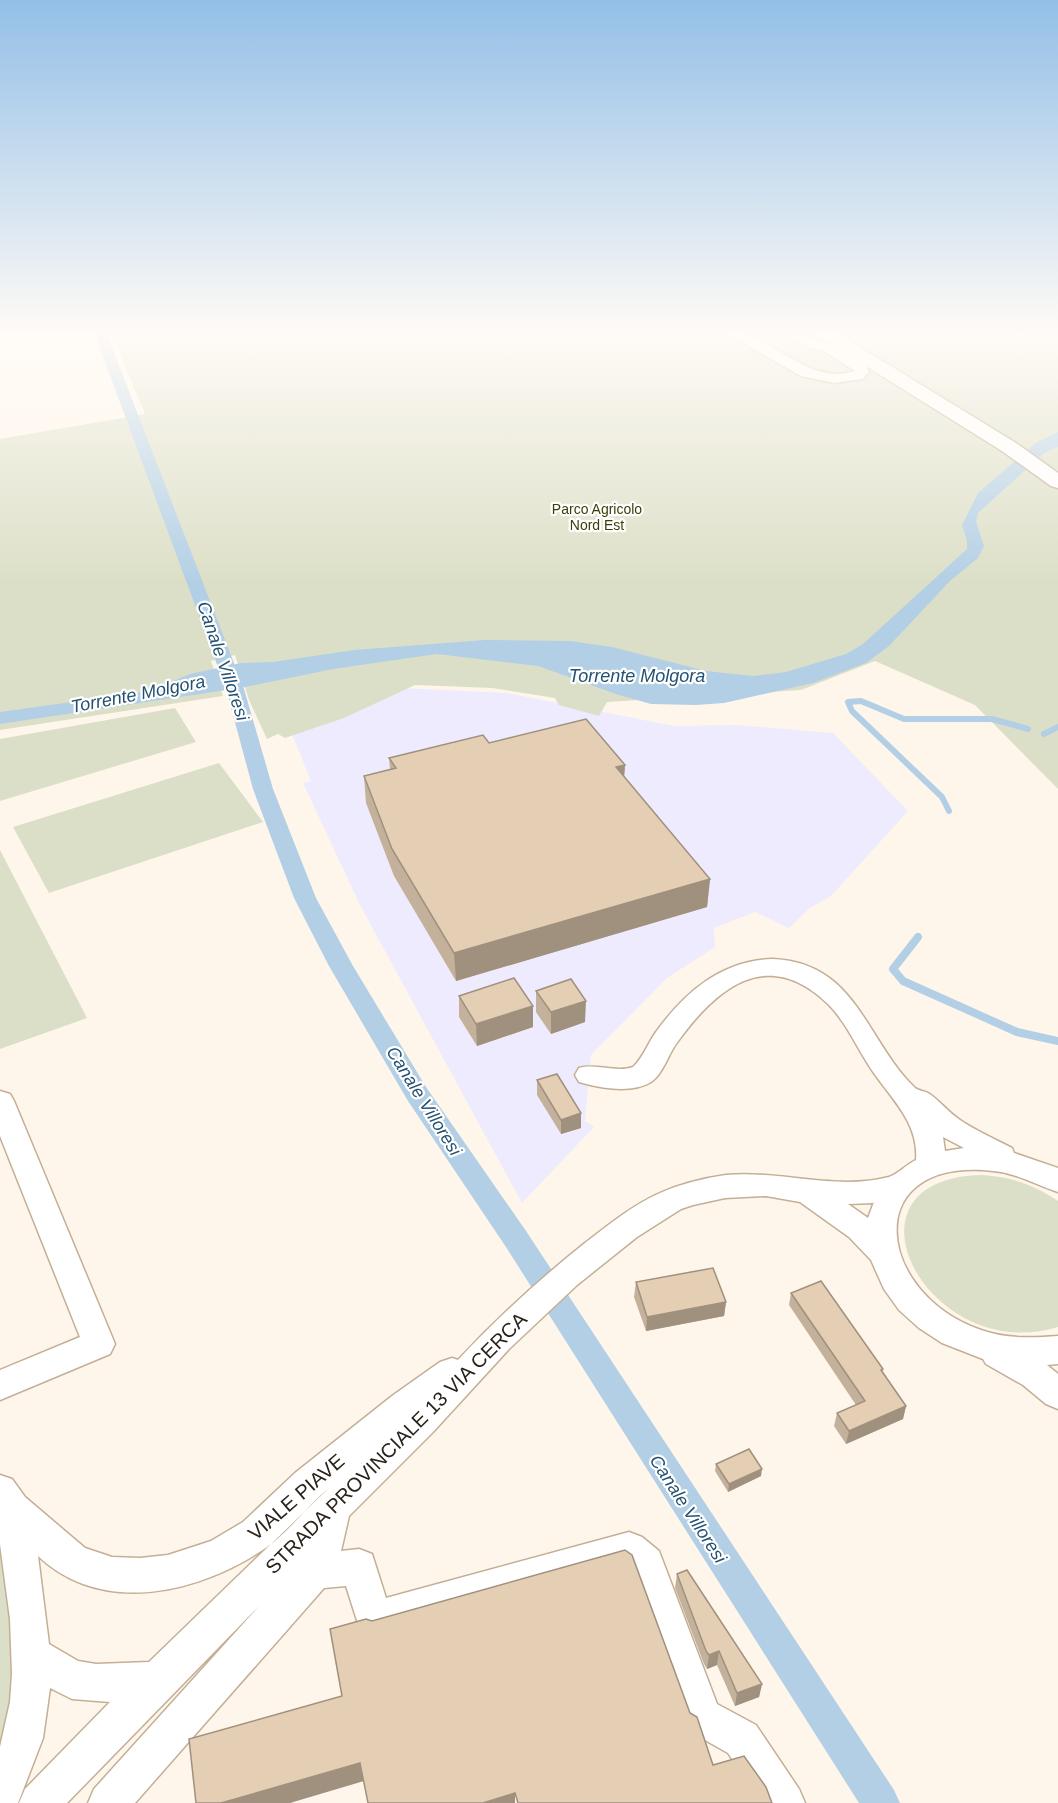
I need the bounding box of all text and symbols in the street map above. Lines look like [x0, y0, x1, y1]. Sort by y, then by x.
park label: Parco Agricolo Nord Est [552, 501, 642, 533]
water label: Canale Villoresi [193, 599, 253, 724]
water label: Torrente Molgora [569, 666, 705, 686]
water label: Torrente Molgora [69, 671, 207, 717]
water label: Canale Villoresi [382, 1043, 466, 1160]
street label: STRADA PROVINCIALE 13 VIA CERCA [261, 1307, 532, 1578]
street label: VIALE PIAVE [244, 1449, 348, 1545]
water label: Canale Villoresi [646, 1451, 731, 1568]

